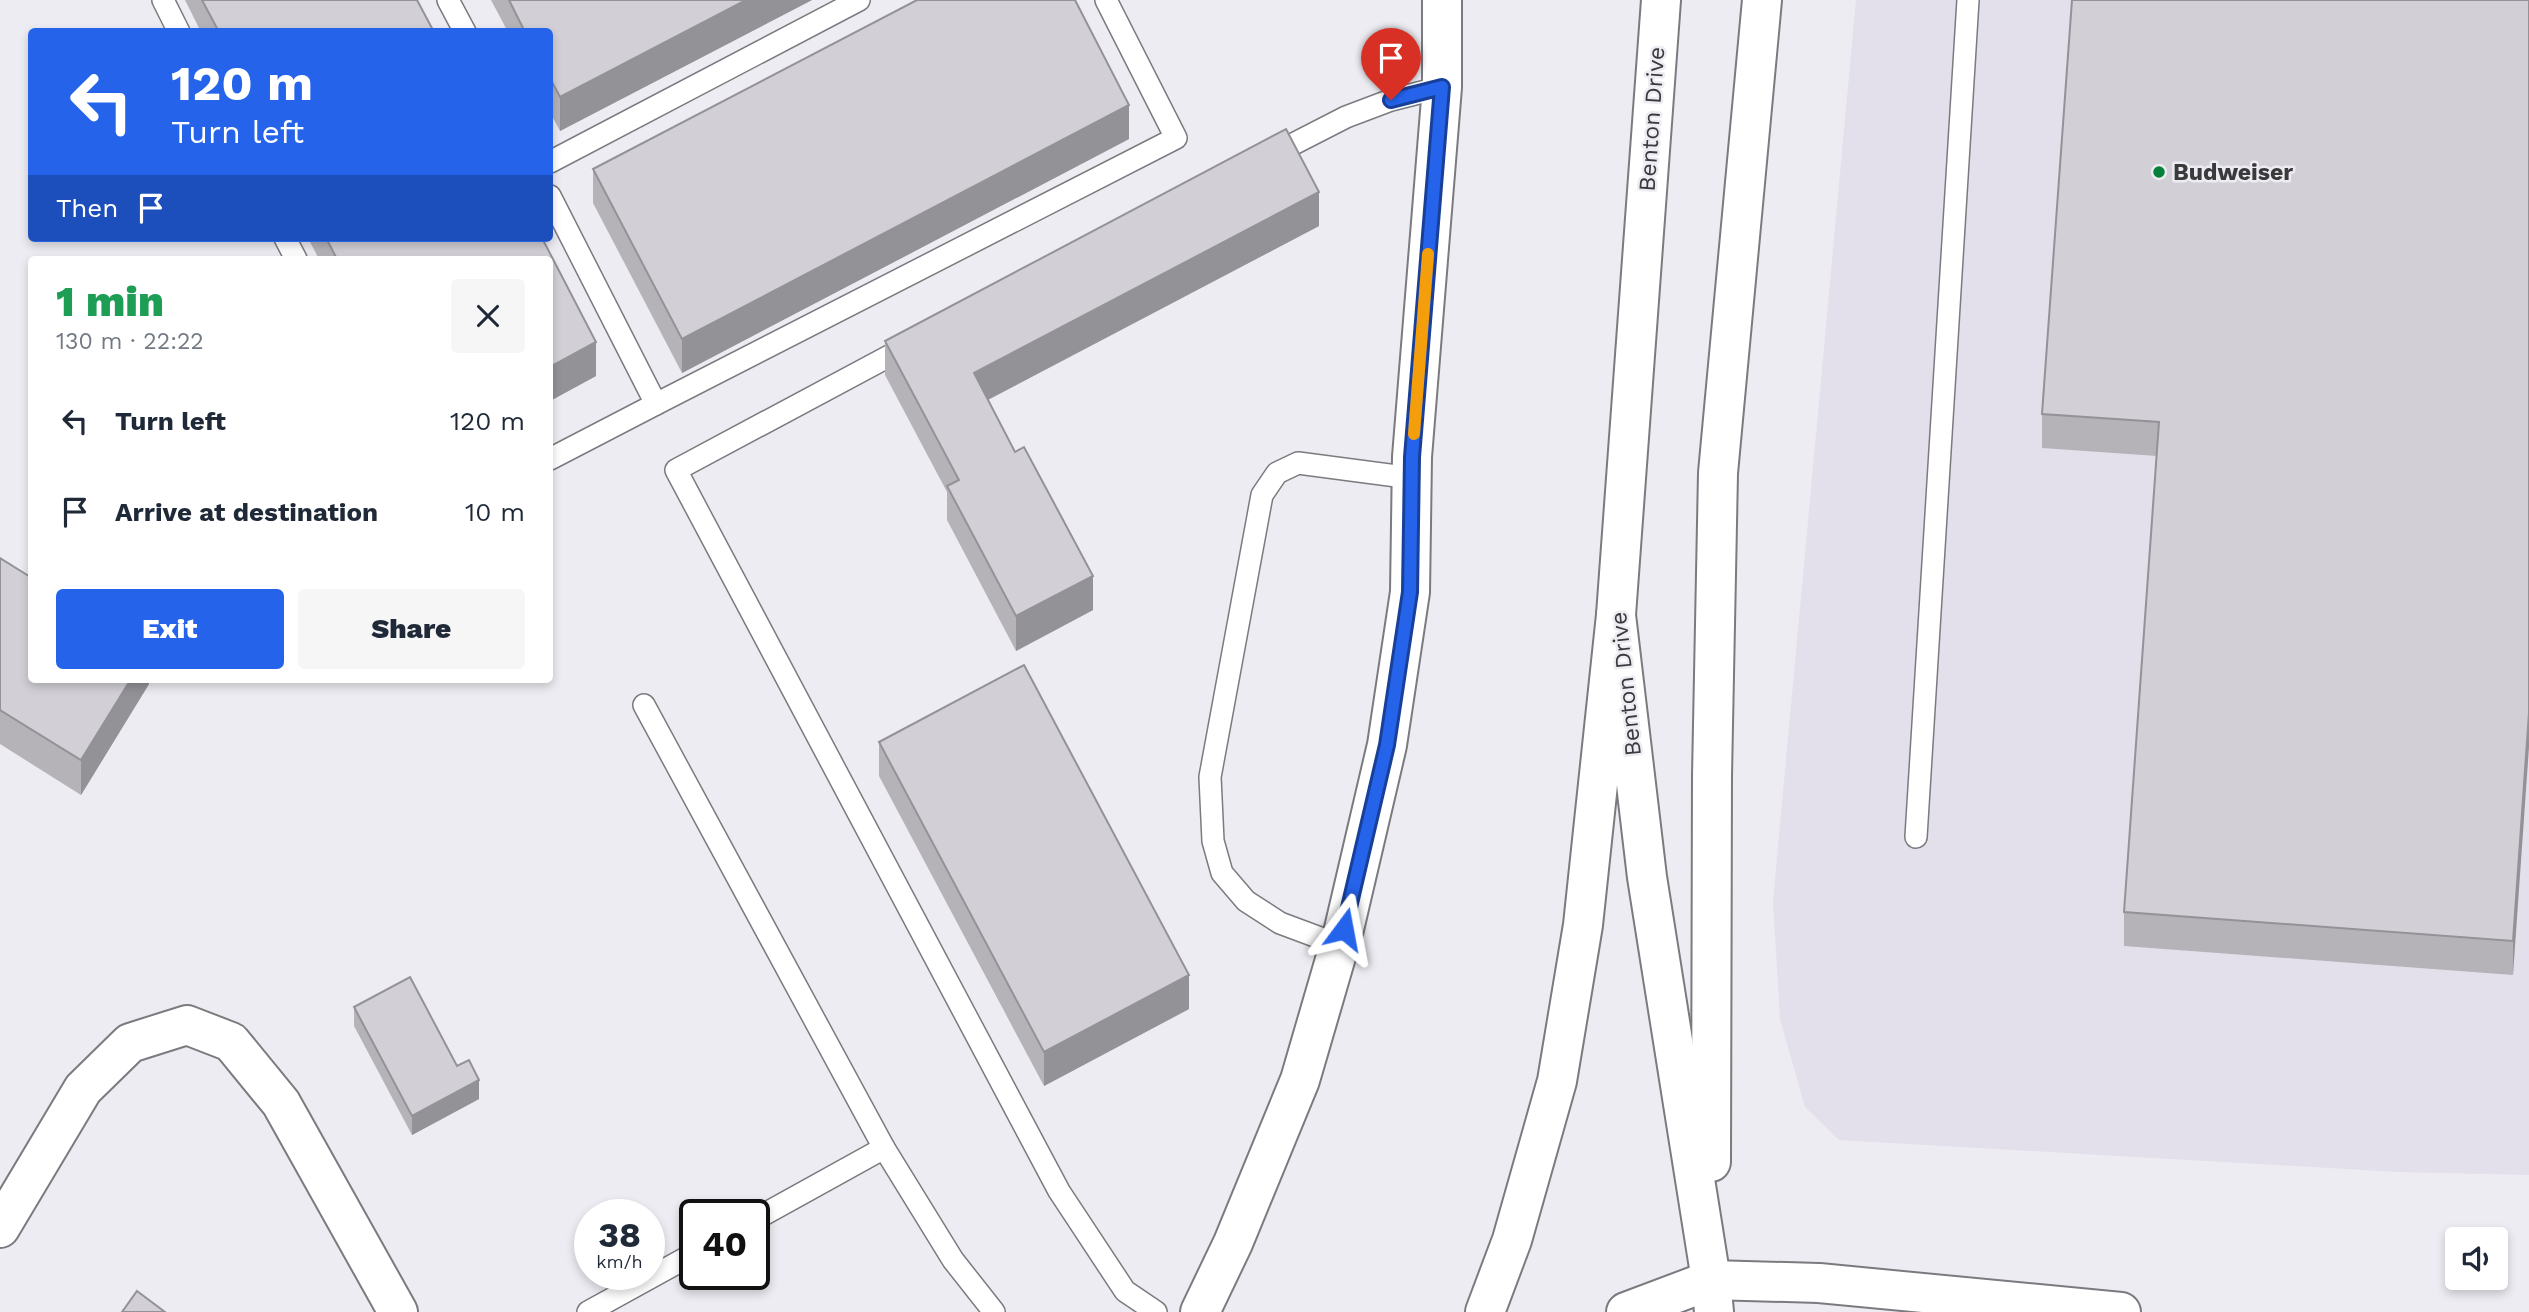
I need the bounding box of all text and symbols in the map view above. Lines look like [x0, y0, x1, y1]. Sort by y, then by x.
pin [1361, 28, 1421, 100]
icon: arrive [1372, 39, 1410, 77]
street label: Benton Drive [1633, 46, 1671, 192]
text: 120 m [171, 54, 313, 112]
icon: left [56, 56, 147, 147]
text: Turn left [171, 113, 304, 151]
place label: Budweiser [2173, 159, 2293, 186]
marker: Budweiser [2151, 164, 2167, 180]
icon: arrive [132, 189, 170, 227]
text: Then [56, 193, 118, 223]
text: 1 min [56, 277, 164, 326]
button: close [451, 279, 525, 353]
text: 130 m · 22:22 [56, 328, 204, 355]
icon: left [56, 402, 94, 440]
text: Turn left [115, 406, 226, 436]
text: 120 m [450, 406, 525, 436]
icon: arrive [56, 493, 94, 531]
text: Arrive at destination [115, 497, 378, 527]
text: 10 m [465, 497, 525, 527]
button: Exit [56, 589, 284, 669]
button: Share [298, 589, 525, 669]
street label: Benton Drive [1605, 610, 1647, 758]
position arrow [1307, 892, 1381, 966]
speed limit sign: 40 [679, 1199, 770, 1290]
text: 38 [598, 1214, 641, 1256]
map controls [2445, 1227, 2508, 1290]
button: sound [2445, 1227, 2508, 1290]
text: km/h [596, 1251, 643, 1272]

